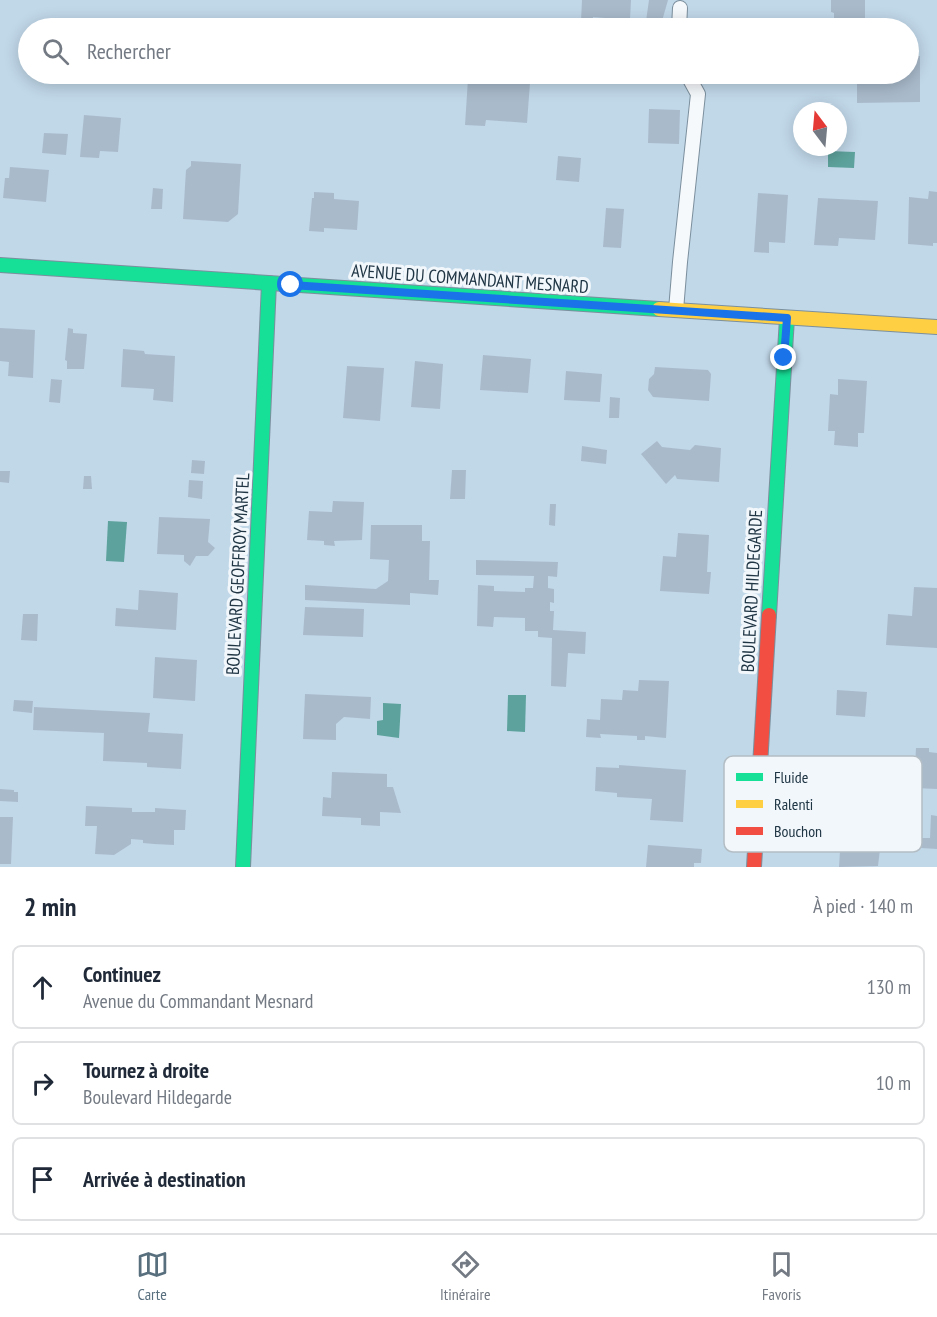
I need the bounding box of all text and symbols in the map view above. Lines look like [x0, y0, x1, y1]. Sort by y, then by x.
search box [18, 18, 919, 84]
icon: search [39, 35, 72, 68]
text: Rechercher [87, 37, 171, 65]
north arrow [793, 102, 847, 156]
street label: AVENUE DU COMMANDANT MESNARD [351, 259, 589, 298]
route start [277, 271, 303, 297]
route end [770, 344, 796, 370]
street label: BOULEVARD GEOFFROY MARTEL [221, 472, 254, 676]
street label: BOULEVARD HILDEGARDE [736, 509, 767, 673]
legend [724, 756, 922, 852]
text: Fluide [774, 767, 808, 787]
text: Ralenti [774, 794, 813, 814]
text: Bouchon [774, 821, 822, 841]
text: 2 min [24, 890, 77, 923]
text: À pied · 140 m [813, 893, 913, 919]
text: Continuez [83, 960, 161, 988]
icon: ahead [26, 971, 59, 1004]
text: 130 m [867, 974, 911, 1000]
text: Avenue du Commandant Mesnard [83, 988, 313, 1014]
text: Tournez à droite [83, 1056, 209, 1084]
icon: right [26, 1067, 59, 1100]
text: 10 m [876, 1070, 911, 1096]
text: Boulevard Hildegarde [83, 1084, 232, 1110]
icon: arrive [26, 1163, 59, 1196]
text: Arrivée à destination [83, 1165, 246, 1193]
tab: Carte [136, 1248, 169, 1304]
tab: Itinéraire [440, 1248, 491, 1304]
tab: Favoris [762, 1248, 801, 1304]

